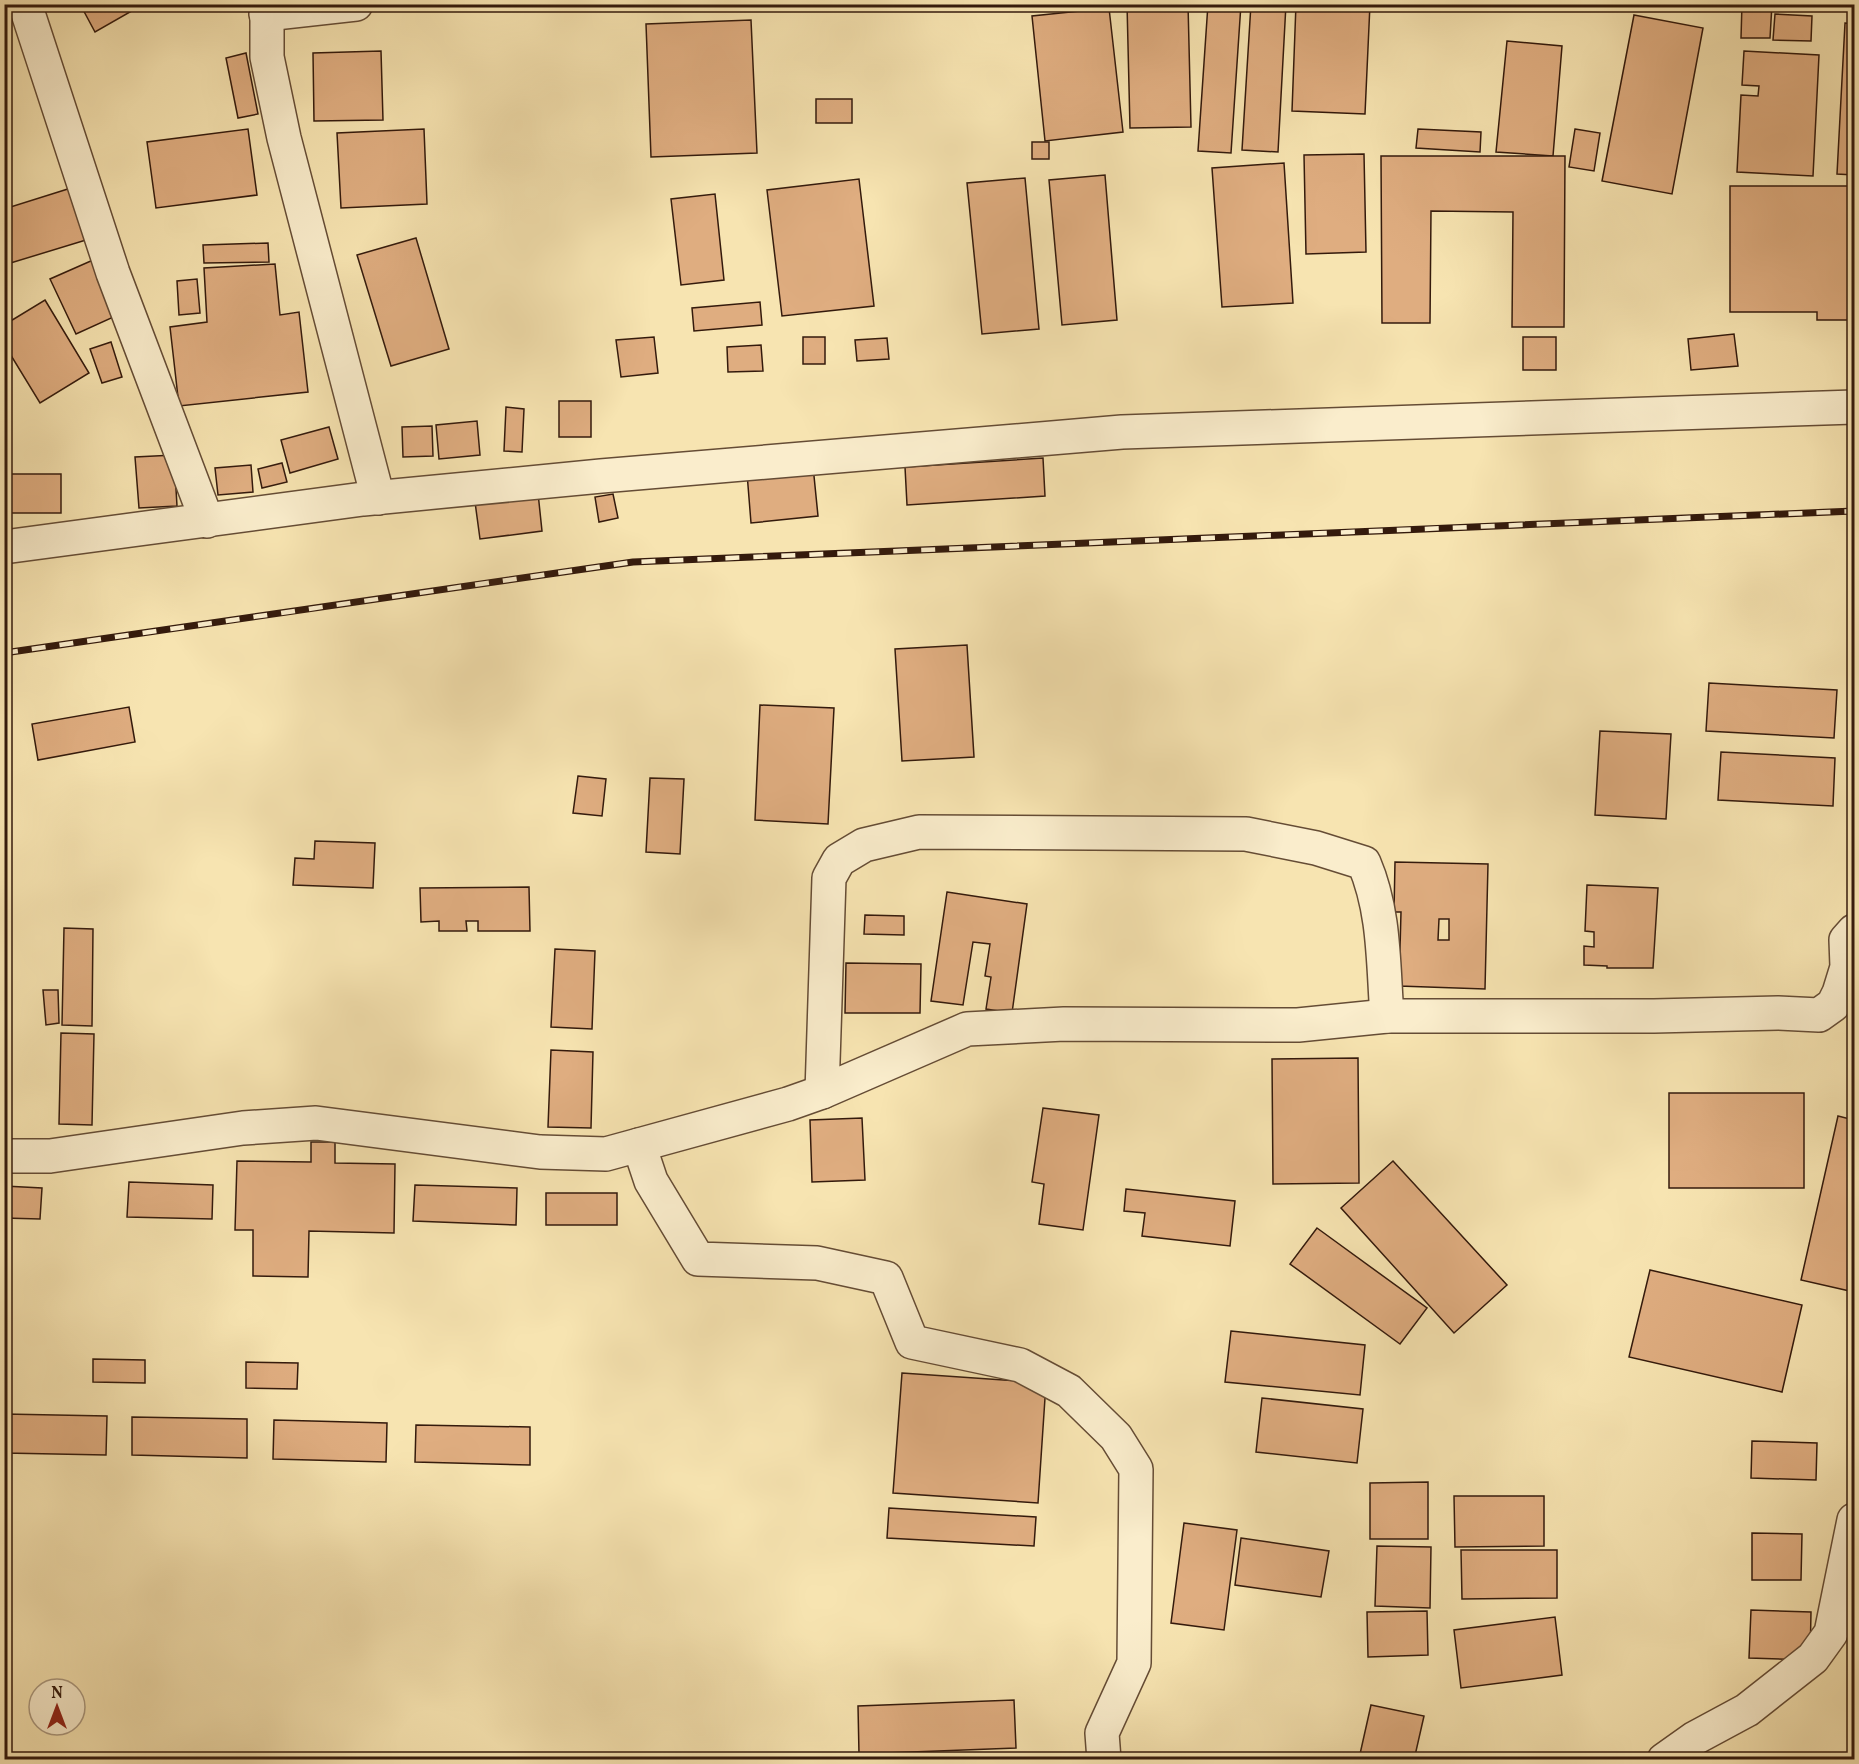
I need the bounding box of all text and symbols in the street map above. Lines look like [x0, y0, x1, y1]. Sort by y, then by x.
north arrow [27, 1677, 87, 1737]
text: N [51, 1683, 63, 1705]

